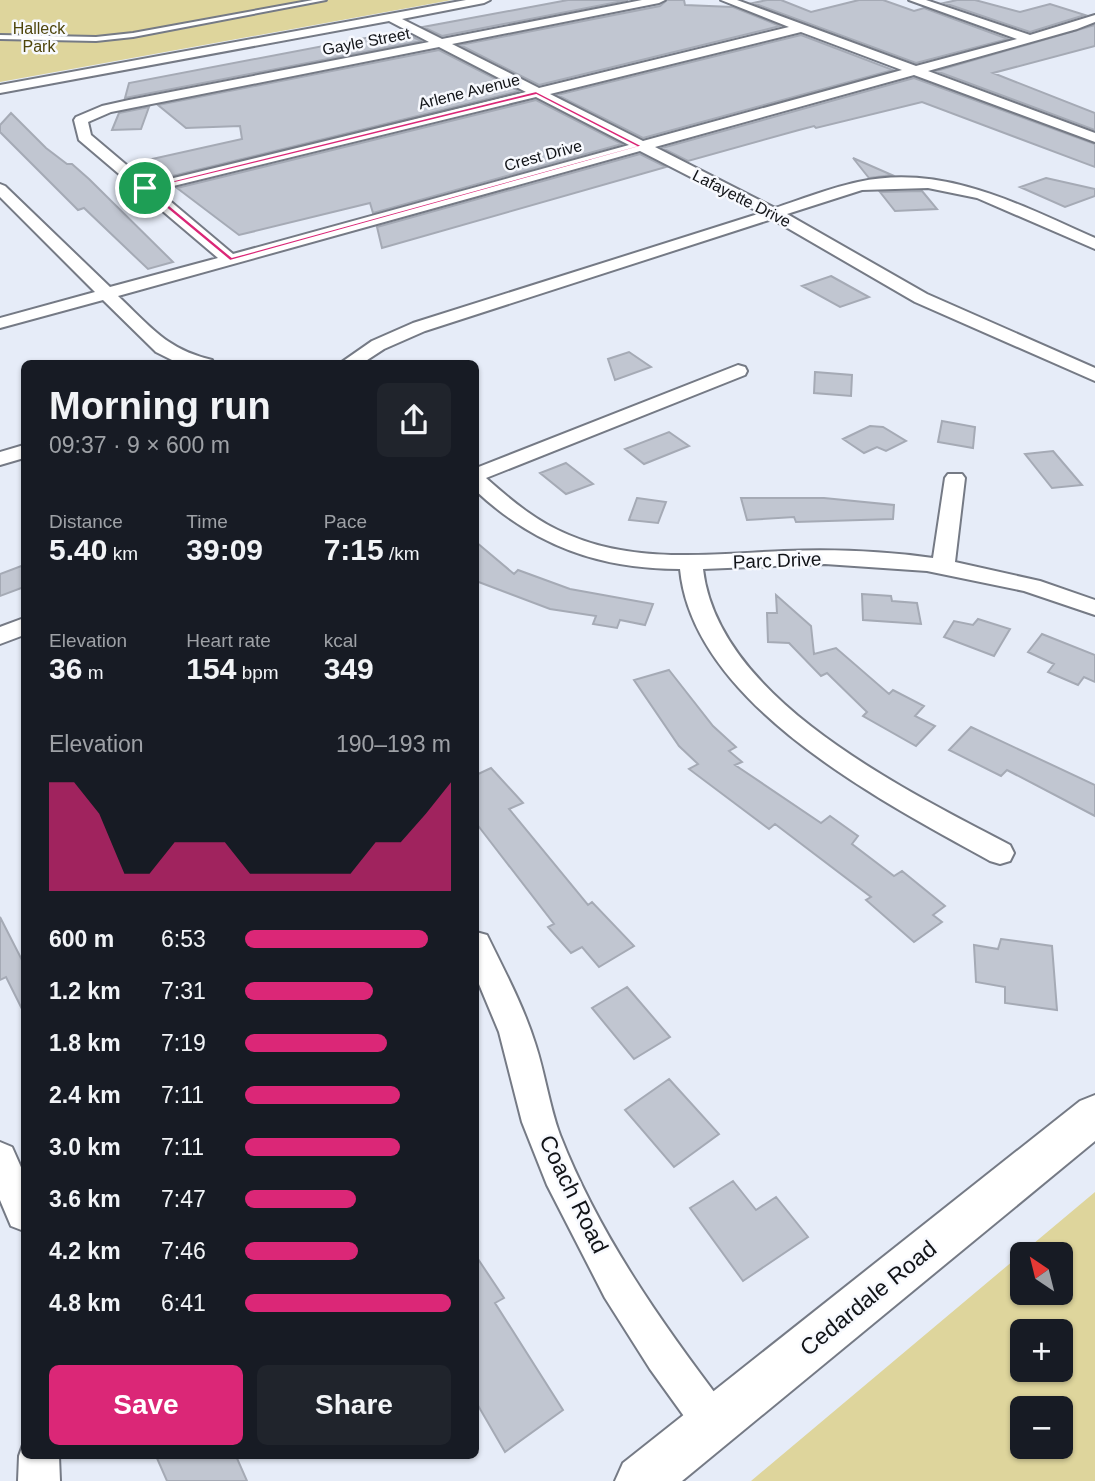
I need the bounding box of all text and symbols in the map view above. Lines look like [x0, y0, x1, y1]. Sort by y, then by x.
park label: Halleck Park [13, 20, 66, 55]
street label: Gayle Street [321, 25, 412, 58]
street label: Arlene Avenue [417, 71, 522, 112]
street label: Crest Drive [502, 137, 584, 174]
pin [115, 158, 175, 218]
street label: Lafayette Drive [690, 166, 794, 230]
icon: arrive [126, 169, 164, 207]
button: share [377, 383, 451, 457]
text: Morning run [49, 385, 271, 427]
text: 09:37 · 9 × 600 m [49, 432, 230, 458]
text: Distance [49, 511, 123, 532]
text: Time [186, 511, 228, 532]
text: Pace [324, 511, 367, 532]
text: 5.40 [49, 533, 107, 566]
text: 39:09 [186, 533, 263, 566]
text: 7:15 [324, 533, 384, 566]
text: km [107, 543, 138, 564]
text: /km [384, 543, 420, 564]
street label: Parc Drive [732, 548, 822, 573]
text: Elevation [49, 630, 127, 651]
text: Heart rate [186, 630, 271, 651]
text: kcal [324, 630, 357, 651]
text: 36 [49, 652, 82, 685]
text: 154 [186, 652, 236, 685]
text: 349 [324, 652, 374, 685]
text: m [82, 662, 103, 683]
text: bpm [236, 662, 279, 683]
text: Elevation [49, 731, 144, 757]
text: 190–193 m [336, 731, 451, 757]
text: 600 m [49, 926, 114, 952]
text: 6:53 [161, 926, 206, 952]
text: 1.2 km [49, 978, 121, 1004]
text: 7:31 [161, 978, 206, 1004]
text: 1.8 km [49, 1030, 121, 1056]
text: 7:19 [161, 1030, 206, 1056]
text: 2.4 km [49, 1082, 121, 1108]
text: 7:11 [161, 1082, 204, 1108]
street label: Coach Road [534, 1131, 614, 1257]
text: 3.0 km [49, 1134, 121, 1160]
text: 7:11 [161, 1134, 204, 1160]
text: 3.6 km [49, 1186, 121, 1212]
text: 7:47 [161, 1186, 206, 1212]
street label: Cedardale Road [795, 1235, 941, 1361]
text: 4.2 km [49, 1238, 121, 1264]
text: 7:46 [161, 1238, 206, 1264]
north arrow [1010, 1242, 1073, 1306]
map controls [1010, 1242, 1073, 1459]
text: 4.8 km [49, 1290, 121, 1316]
text: 6:41 [161, 1290, 206, 1316]
button: + [1010, 1319, 1073, 1382]
button: Save [49, 1365, 243, 1445]
button: Share [257, 1365, 451, 1445]
button: − [1010, 1396, 1073, 1459]

